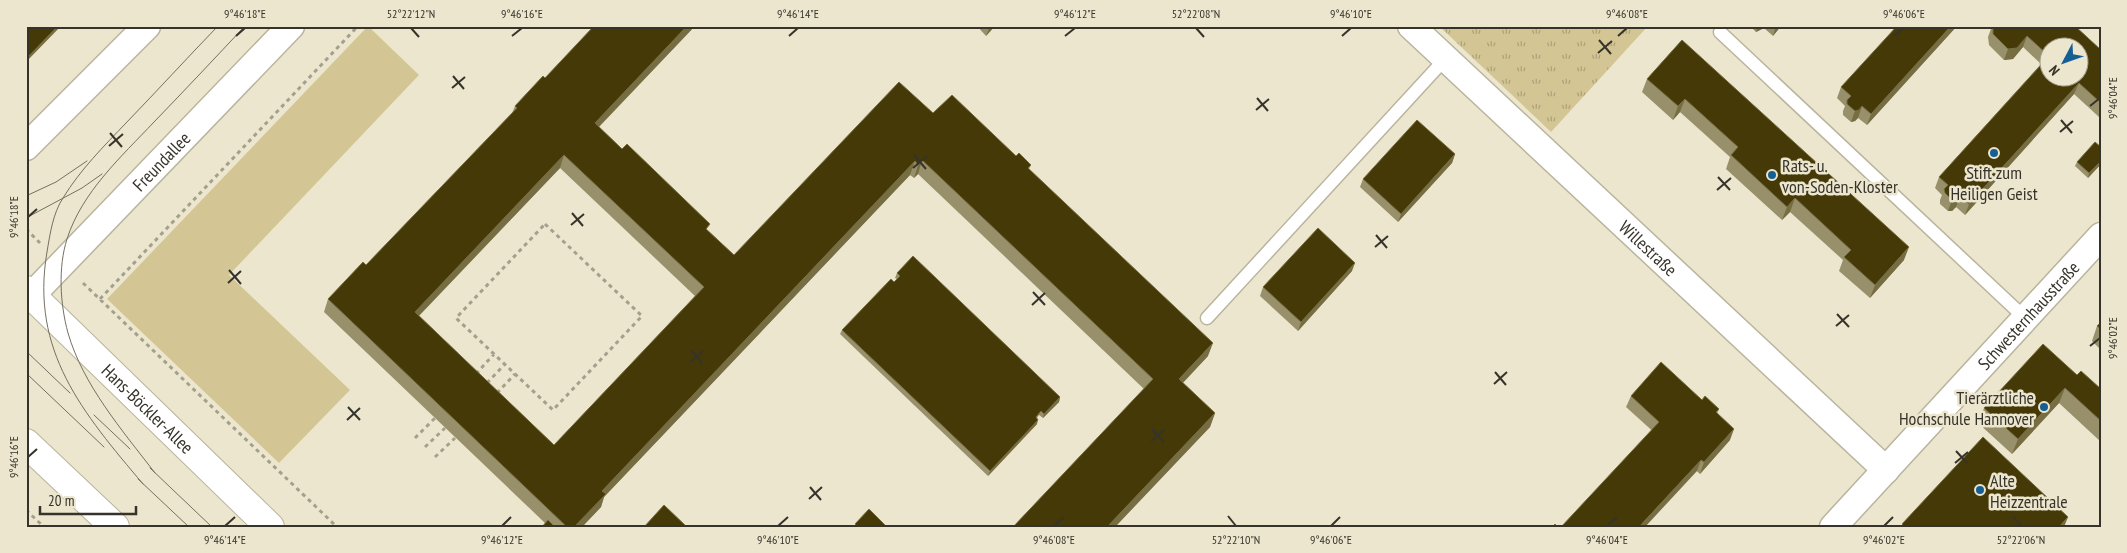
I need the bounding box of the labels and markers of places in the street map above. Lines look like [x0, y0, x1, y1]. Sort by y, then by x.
marker: Stift zum Heiligen Geist [1988, 147, 2000, 159]
place label: Rats- u. von-Soden-Kloster [1782, 154, 1898, 198]
place label: Stift zum Heiligen Geist [1950, 161, 2038, 205]
marker: Rats- u. von-Soden-Kloster [1766, 169, 1778, 181]
place label: Tierärztliche Hochschule Hannover [1899, 386, 2034, 430]
marker: Tierärztliche Hochschule Hannover [2038, 401, 2050, 413]
place label: Alte Heizzentrale [1990, 469, 2068, 513]
marker: Alte Heizzentrale [1974, 484, 1986, 496]

